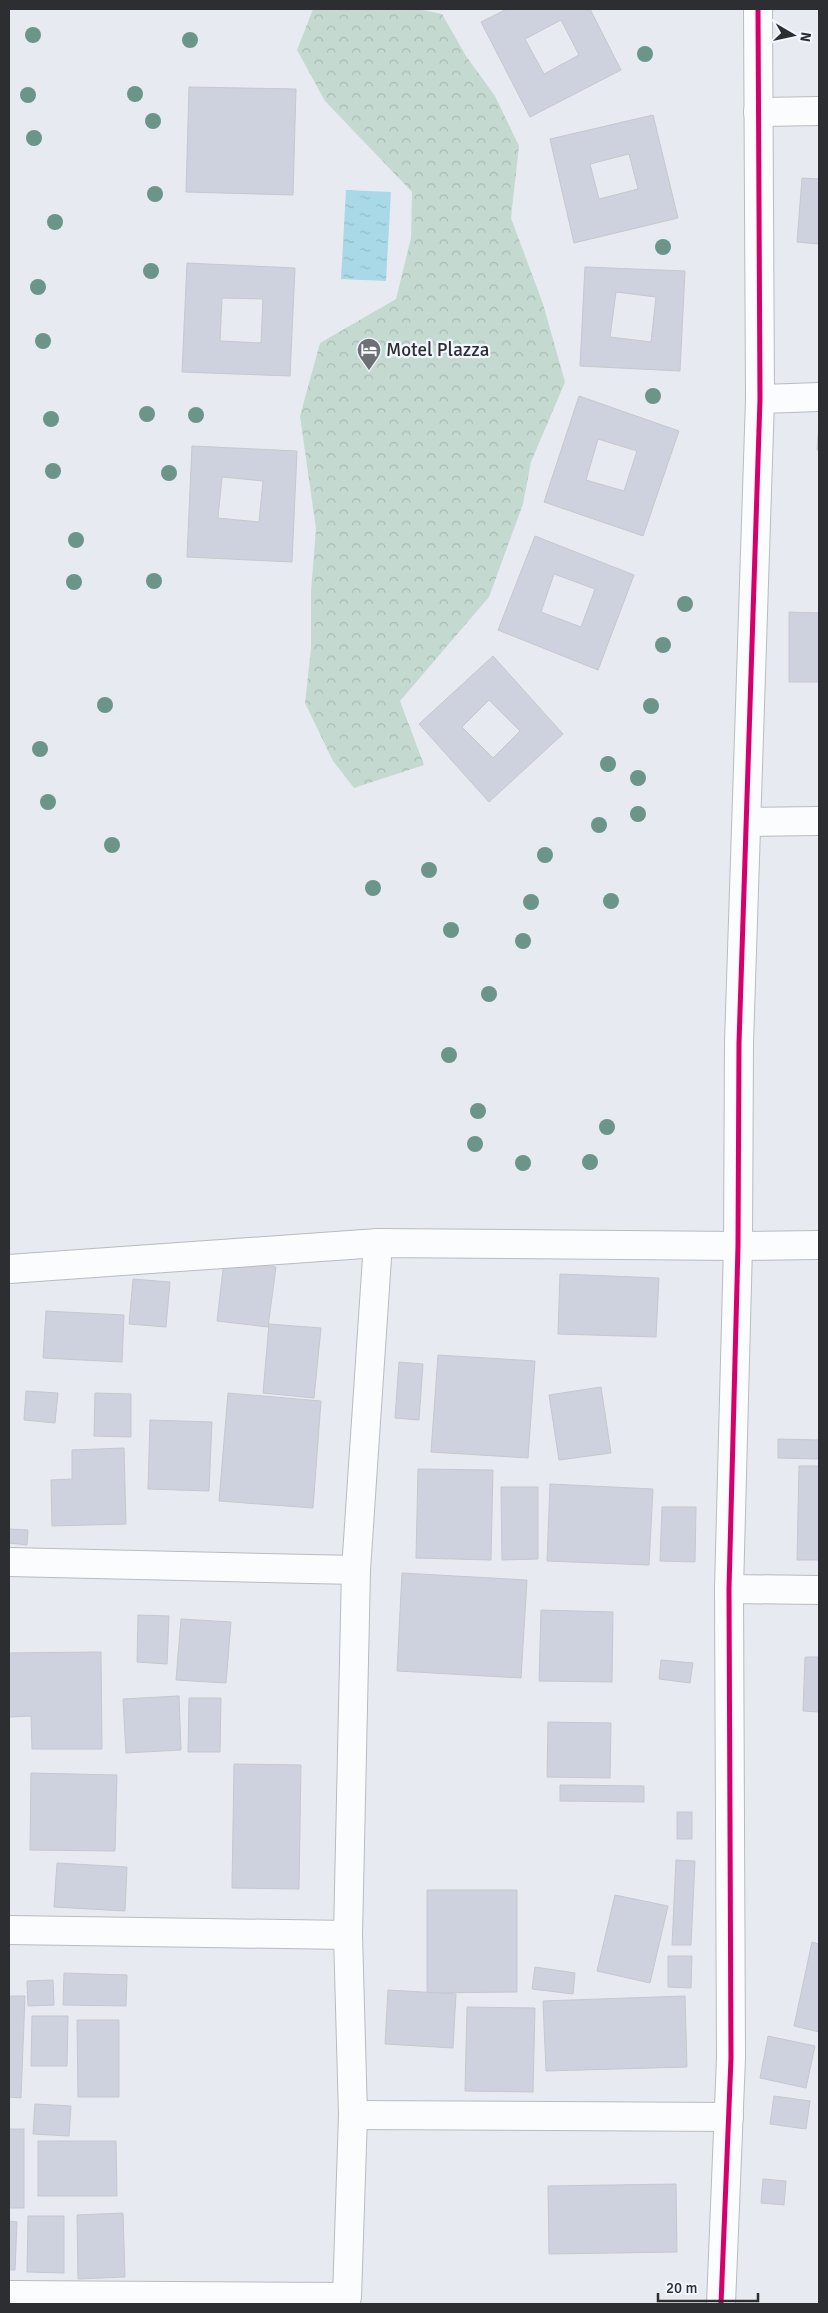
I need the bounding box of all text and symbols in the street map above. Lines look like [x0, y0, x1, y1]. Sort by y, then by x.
north arrow [768, 10, 818, 60]
text: N [796, 31, 815, 43]
hotel icon: Motel Plazza [356, 337, 382, 371]
place label: Motel Plazza [386, 338, 489, 362]
scale bar [658, 2270, 758, 2302]
text: 20 m [666, 2279, 697, 2297]

